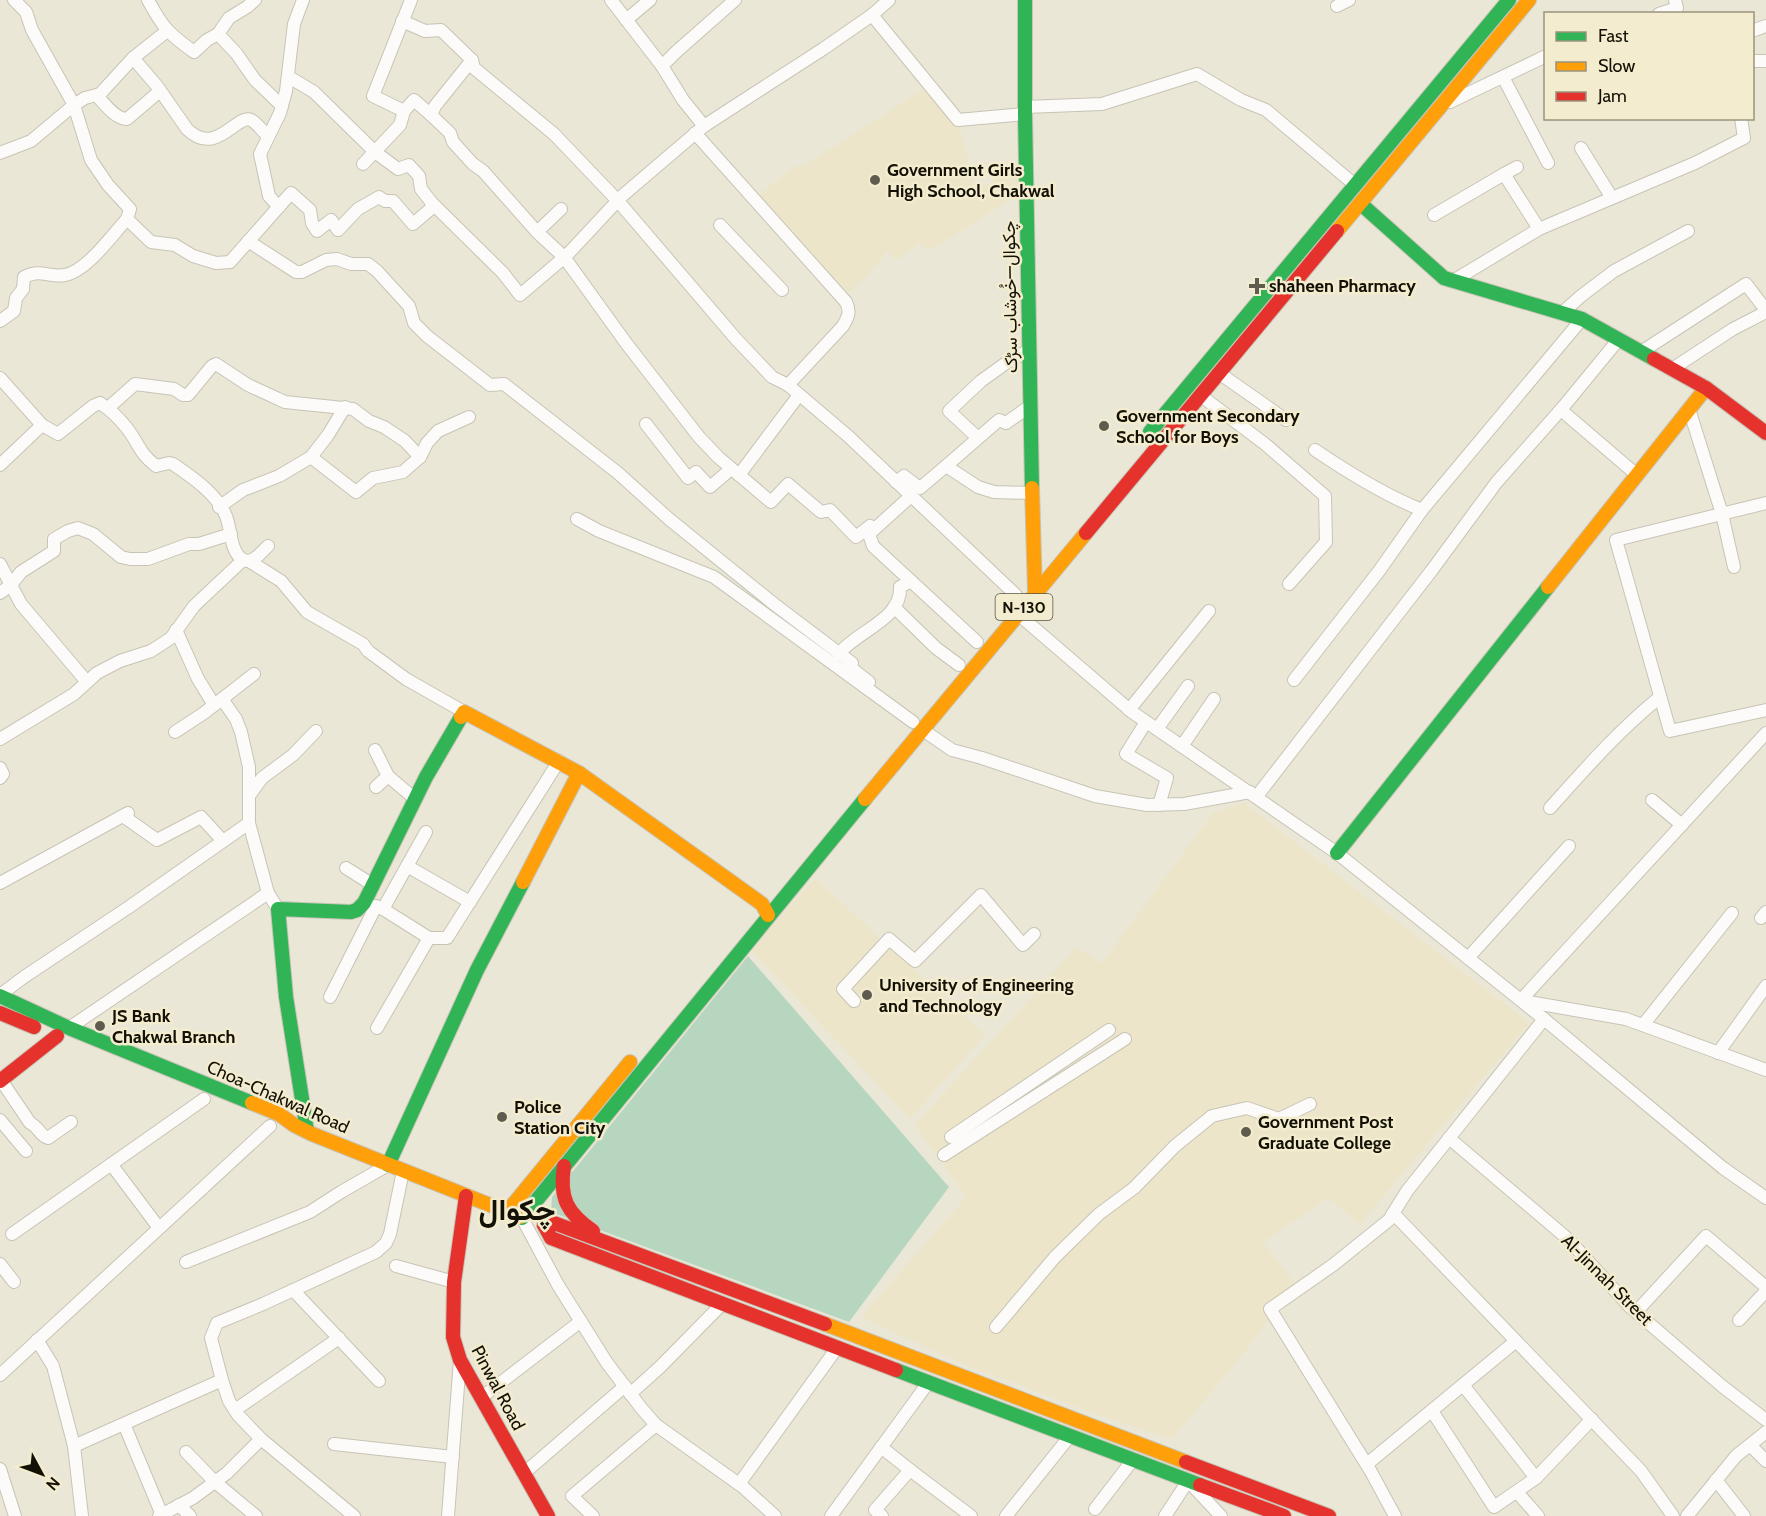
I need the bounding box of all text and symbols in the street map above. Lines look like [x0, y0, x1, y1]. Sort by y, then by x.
legend [1544, 12, 1754, 120]
text: Fast [1598, 25, 1629, 47]
text: Slow [1598, 55, 1635, 77]
text: Jam [1597, 85, 1627, 107]
place label: Government Girls High School, Chakwal [887, 159, 1055, 202]
marker: Government Girls High School, Chakwal [868, 173, 882, 187]
street label: چکوال—خُوشاب سڑک [998, 221, 1023, 373]
place label: shaheen Pharmacy [1269, 275, 1416, 297]
marker: shaheen Pharmacy [1250, 279, 1264, 293]
place label: Government Secondary School for Boys [1116, 405, 1300, 448]
marker: Government Secondary School for Boys [1097, 419, 1111, 433]
road number: N-130 [996, 594, 1052, 620]
place label: University of Engineering and Technology [879, 974, 1074, 1017]
marker: University of Engineering and Technology [860, 988, 874, 1002]
place label: JS Bank Chakwal Branch [111, 1005, 235, 1048]
marker: JS Bank Chakwal Branch [93, 1019, 107, 1033]
street label: Choa-Chakwal Road [203, 1056, 353, 1138]
place label: Police Station City [514, 1096, 606, 1139]
marker: Police Station City [495, 1110, 509, 1124]
place label: Government Post Graduate College [1258, 1111, 1393, 1154]
marker: Government Post Graduate College [1239, 1125, 1253, 1139]
district label: چکوال [479, 1191, 555, 1230]
street label: Al-Jinnah Street [1557, 1230, 1657, 1330]
street label: Pinwal Road [466, 1342, 530, 1434]
north arrow [12, 1444, 72, 1504]
text: N [42, 1473, 64, 1494]

